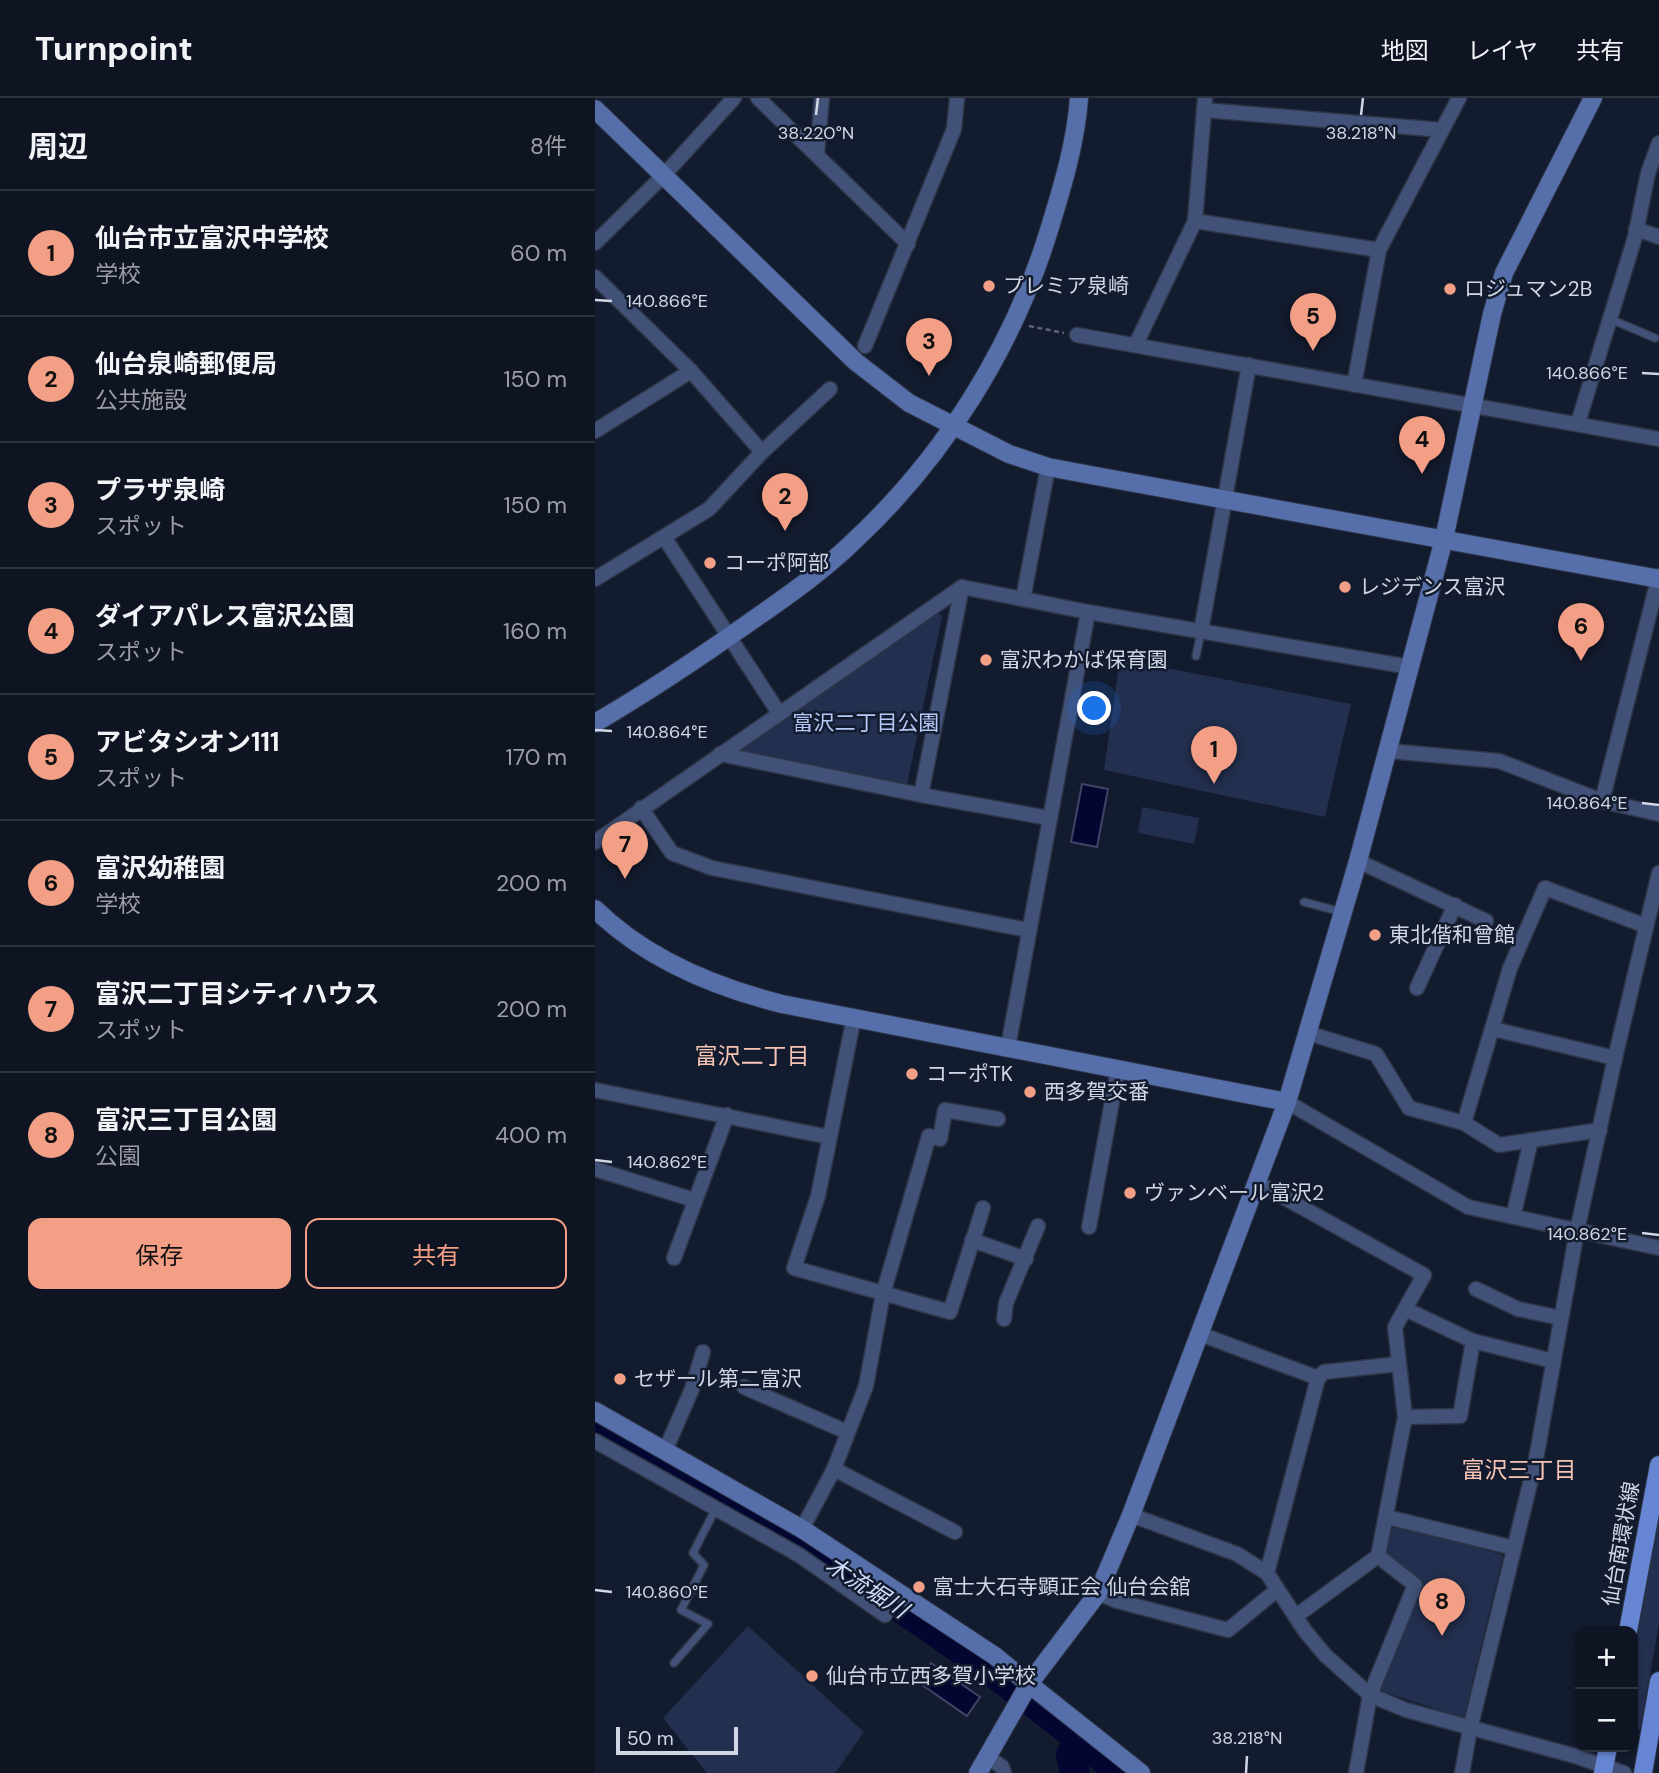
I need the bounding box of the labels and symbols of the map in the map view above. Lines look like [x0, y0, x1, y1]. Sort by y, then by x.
text: 38.220°N [778, 121, 854, 145]
text: 38.218°N [1326, 121, 1396, 145]
place label: プレミア泉崎 [1003, 272, 1129, 300]
place label: ロジュマン2B [1464, 275, 1592, 303]
marker: プレミア泉崎 [981, 278, 997, 294]
marker: ロジュマン2B [1442, 281, 1458, 297]
text: 140.866°E [626, 289, 708, 313]
pin: 5 [1290, 293, 1336, 351]
pin: 3 [906, 318, 952, 376]
text: 140.866°E [1546, 361, 1628, 385]
pin: 4 [1399, 416, 1445, 474]
pin: 2 [762, 473, 808, 531]
place label: コーポ阿部 [724, 549, 829, 577]
marker: コーポ阿部 [702, 555, 718, 571]
place label: レジデンス富沢 [1359, 573, 1506, 601]
marker: レジデンス富沢 [1337, 579, 1353, 595]
pin: 6 [1558, 603, 1604, 661]
place label: 富沢わかば保育園 [1000, 646, 1168, 674]
marker: 富沢わかば保育園 [978, 652, 994, 668]
your location [1077, 691, 1111, 725]
park label: 富沢二丁目公園 [793, 709, 940, 737]
text: 140.864°E [626, 720, 708, 744]
pin: 1 [1191, 726, 1237, 784]
text: 140.864°E [1546, 791, 1628, 815]
pin: 7 [602, 821, 648, 879]
place label: 東北偕和曾館 [1389, 921, 1515, 949]
marker: 東北偕和曾館 [1367, 927, 1383, 943]
district label: 富沢二丁目 [695, 1041, 810, 1071]
place label: コーポTK [926, 1060, 1013, 1088]
marker: コーポTK [904, 1066, 920, 1082]
place label: 西多賀交番 [1044, 1078, 1149, 1106]
marker: 西多賀交番 [1022, 1084, 1038, 1100]
text: 140.862°E [627, 1150, 707, 1174]
place label: ヴァンベール富沢2 [1144, 1179, 1324, 1207]
marker: ヴァンベール富沢2 [1122, 1185, 1138, 1201]
text: 140.862°E [1547, 1222, 1627, 1246]
place label: セザール第二富沢 [634, 1365, 802, 1393]
marker: セザール第二富沢 [612, 1371, 628, 1387]
district label: 富沢三丁目 [1462, 1455, 1577, 1485]
street label: 仙台南環状線 [1596, 1480, 1646, 1608]
water label: 木流堀川 [820, 1549, 916, 1626]
place label: 富士大石寺顕正会 仙台会舘 [933, 1573, 1191, 1601]
pin: 8 [1419, 1578, 1465, 1636]
marker: 富士大石寺顕正会 仙台会舘 [911, 1579, 927, 1595]
text: 140.860°E [626, 1580, 708, 1604]
place label: 仙台市立西多賀小学校 [826, 1662, 1036, 1690]
marker: 仙台市立西多賀小学校 [804, 1668, 820, 1684]
scale bar [616, 1724, 739, 1756]
text: 38.218°N [1212, 1726, 1282, 1750]

